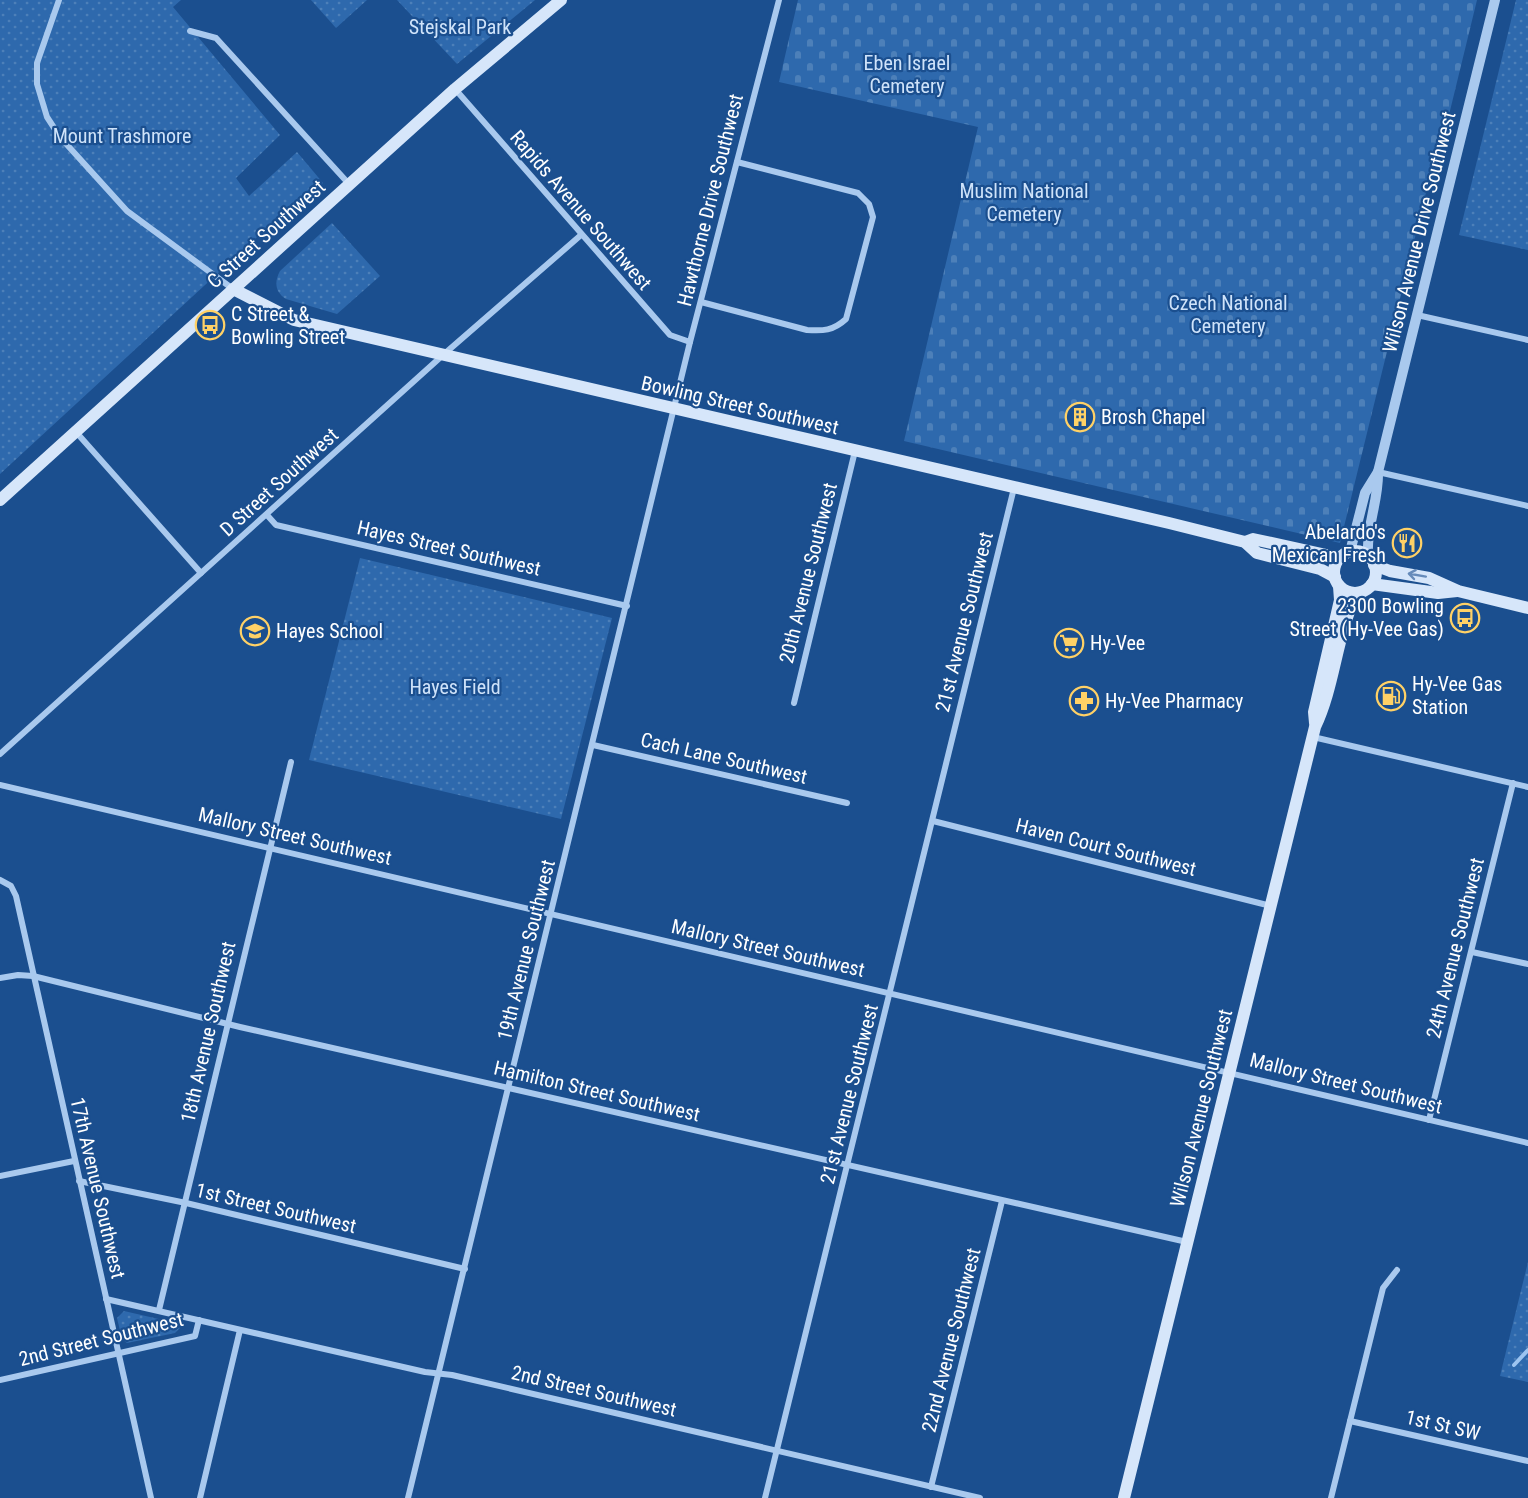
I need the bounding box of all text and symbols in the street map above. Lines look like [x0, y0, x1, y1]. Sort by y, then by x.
park label: Stejskal Park [409, 15, 511, 39]
park label: Eben Israel Cemetery [864, 51, 950, 98]
street label: Hawthorne Drive Southwest [672, 91, 748, 309]
street label: Wilson Avenue Drive Southwest [1377, 109, 1461, 355]
park label: Mount Trashmore [53, 124, 191, 148]
street label: Rapids Avenue Southwest [505, 125, 657, 295]
street label: C Street Southwest [202, 175, 330, 293]
park label: Muslim National Cemetery [959, 179, 1089, 226]
park label: Czech National Cemetery [1168, 291, 1288, 338]
place label: C Street & Bowling Street [231, 302, 345, 349]
bus stop icon: C Street & Bowling Street [194, 309, 226, 341]
street label: Bowling Street Southwest [639, 371, 841, 439]
building icon: Brosh Chapel [1064, 401, 1096, 433]
place label: Brosh Chapel [1101, 405, 1206, 429]
street label: D Street Southwest [215, 423, 343, 541]
street label: 20th Avenue Southwest [774, 480, 842, 666]
street label: Hayes Street Southwest [355, 515, 543, 581]
place label: Abelardo's Mexican Fresh [1272, 520, 1386, 567]
restaurant icon: Abelardo's Mexican Fresh [1391, 527, 1423, 559]
street label: 21st Avenue Southwest [930, 529, 998, 714]
one-way arrow [1408, 570, 1427, 581]
place label: 2300 Bowling Street (Hy-Vee Gas) [1290, 594, 1444, 641]
bus stop icon: 2300 Bowling Street (Hy-Vee Gas) [1449, 602, 1481, 634]
school or university icon: Hayes School [239, 615, 271, 647]
place label: Hayes School [276, 619, 383, 643]
supermarket icon: Hy-Vee [1053, 627, 1085, 659]
place label: Hy-Vee [1090, 631, 1145, 655]
place label: Hy-Vee Gas Station [1412, 672, 1502, 719]
park label: Hayes Field [409, 675, 501, 699]
fuel station icon: Hy-Vee Gas Station [1375, 680, 1407, 712]
pharmacy icon: Hy-Vee Pharmacy [1068, 685, 1100, 717]
place label: Hy-Vee Pharmacy [1105, 689, 1243, 713]
street label: Cach Lane Southwest [638, 727, 810, 789]
street label: Mallory Street Southwest [196, 802, 394, 870]
street label: Haven Court Southwest [1013, 813, 1199, 881]
street label: 24th Avenue Southwest [1421, 855, 1489, 1041]
street label: 19th Avenue Southwest [492, 857, 560, 1043]
street label: Mallory Street Southwest [669, 914, 867, 982]
street label: 18th Avenue Southwest [175, 939, 241, 1125]
street label: 21st Avenue Southwest [815, 1001, 883, 1186]
street label: Wilson Avenue Southwest [1165, 1006, 1237, 1209]
street label: Mallory Street Southwest [1247, 1047, 1445, 1119]
street label: Hamilton Street Southwest [492, 1056, 702, 1126]
street label: 17th Avenue Southwest [65, 1095, 131, 1281]
street label: 1st Street Southwest [193, 1178, 359, 1238]
street label: 22nd Avenue Southwest [916, 1245, 986, 1435]
street label: 2nd Street Southwest [16, 1307, 186, 1371]
street label: 2nd Street Southwest [509, 1360, 679, 1422]
street label: 1st St SW [1403, 1405, 1483, 1445]

